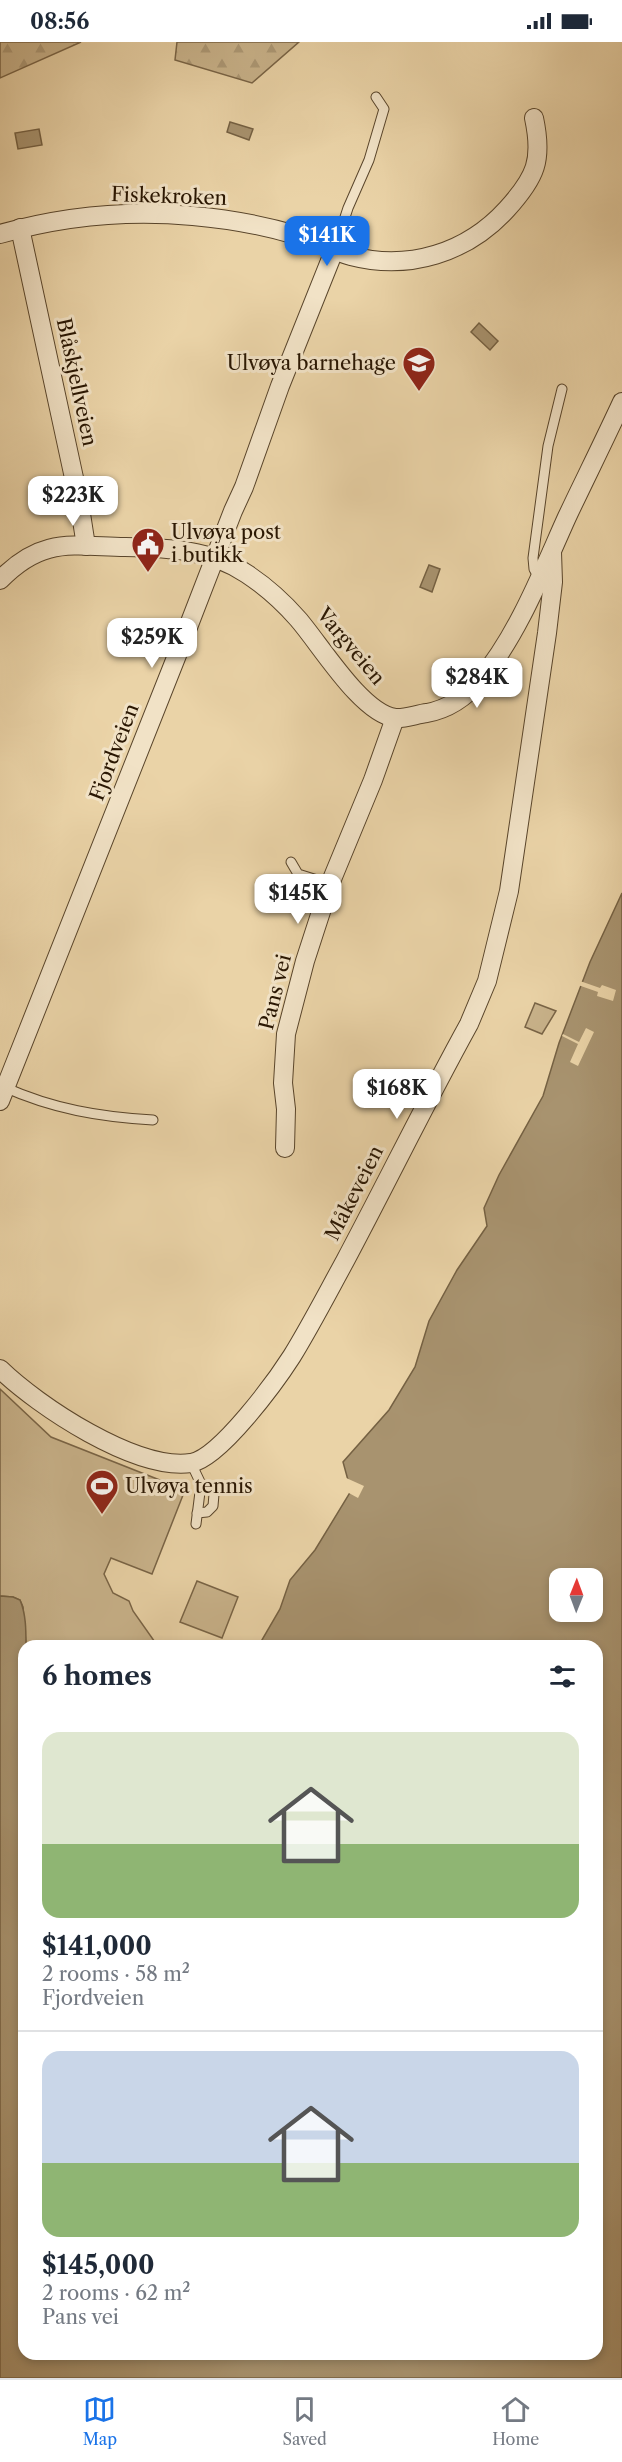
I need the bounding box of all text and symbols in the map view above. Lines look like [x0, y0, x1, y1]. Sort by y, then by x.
text: 08:56 [30, 8, 89, 35]
street label: Fiskekroken [110, 182, 228, 210]
pin: $141K [285, 216, 369, 267]
text: $141K [299, 223, 356, 247]
street label: Blåskjellveien [52, 316, 102, 449]
school or university icon: Ulvøya barnehage [401, 345, 437, 392]
place label: Ulvøya barnehage [227, 351, 396, 375]
pin: $223K [31, 476, 115, 527]
text: $223K [42, 483, 104, 507]
place label: Ulvøya post i butikk [171, 520, 281, 567]
public building icon: Ulvøya post i butikk [130, 526, 166, 573]
street label: Vargveien [311, 602, 390, 690]
pin: $259K [110, 618, 194, 669]
text: $259K [121, 625, 183, 649]
pin: $284K [435, 658, 519, 709]
text: $284K [445, 665, 509, 689]
street label: Fjordveien [84, 699, 144, 804]
pin: $145K [256, 874, 340, 925]
text: $145K [268, 881, 328, 905]
street label: Pans vei [254, 952, 296, 1032]
pin: $168K [355, 1069, 439, 1120]
text: $168K [367, 1076, 427, 1100]
street label: Måkeveien [320, 1141, 388, 1245]
sports icon: Ulvøya tennis [84, 1468, 120, 1515]
place label: Ulvøya tennis [125, 1474, 253, 1498]
north arrow [549, 1568, 603, 1622]
map controls [549, 1568, 603, 1622]
text: 6 homes [42, 1660, 152, 1692]
icon: filters [546, 1660, 579, 1693]
icon: home [257, 1771, 365, 1879]
text: $141,000 [42, 1930, 152, 1962]
text: 2 rooms · 58 m² [42, 1962, 190, 1986]
text: Fjordveien [42, 1986, 144, 2010]
icon: home [257, 2090, 365, 2198]
text: $145,000 [42, 2249, 155, 2281]
text: 2 rooms · 62 m² [42, 2281, 190, 2305]
text: Pans vei [42, 2305, 119, 2329]
tab: Map [83, 2393, 117, 2449]
tab: Saved [282, 2393, 327, 2449]
tab: Home [492, 2393, 539, 2449]

